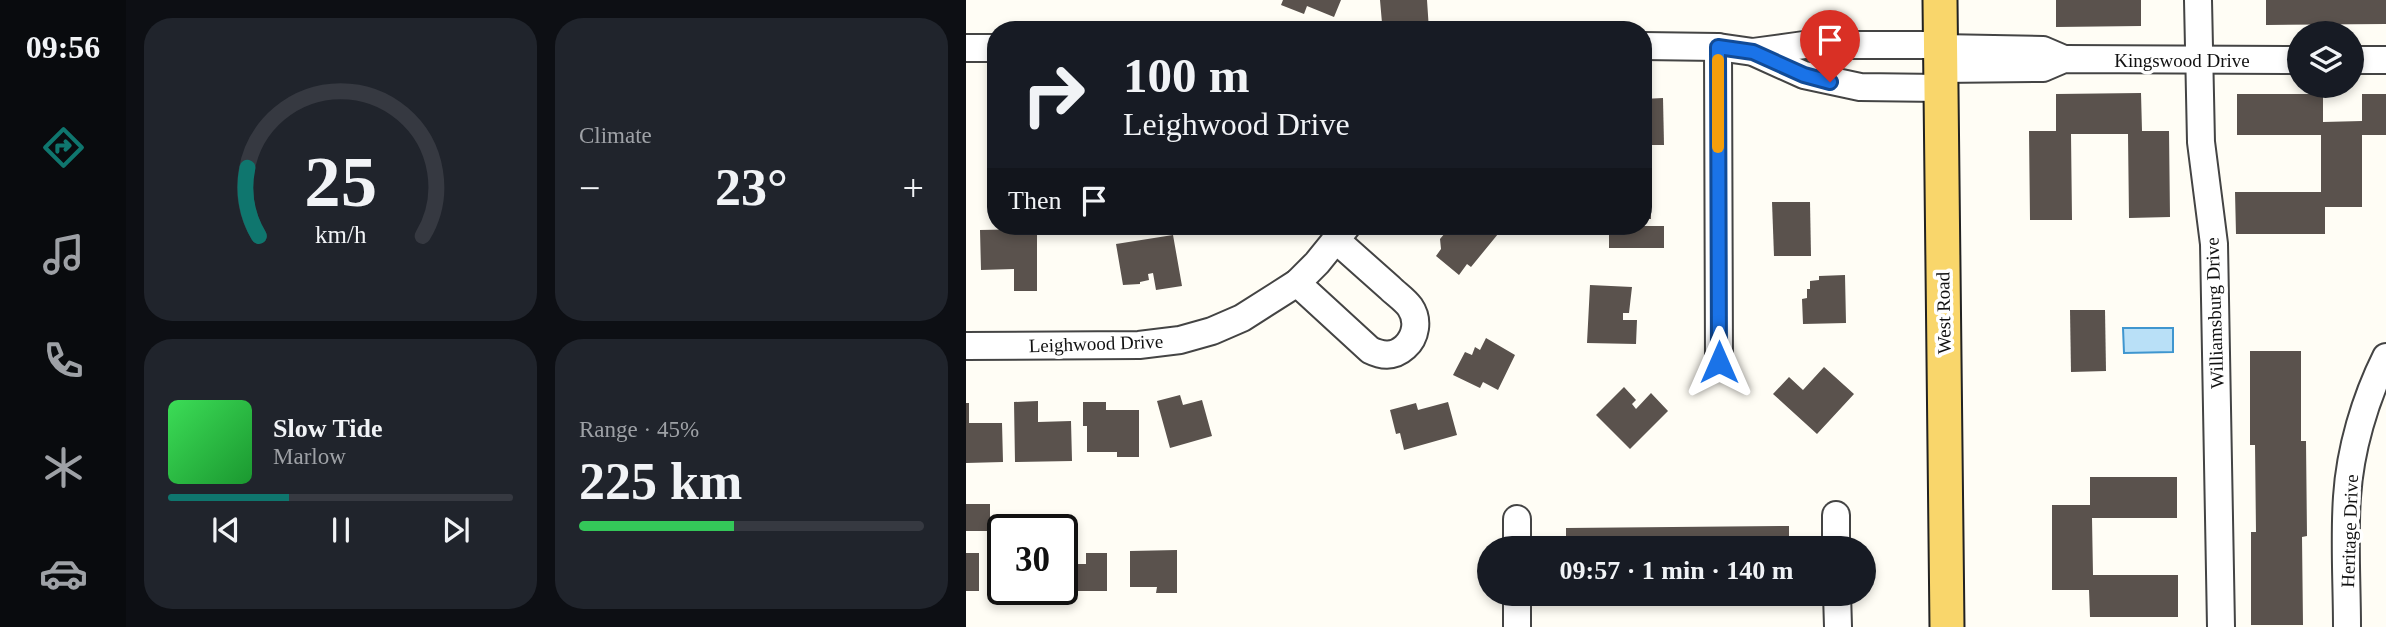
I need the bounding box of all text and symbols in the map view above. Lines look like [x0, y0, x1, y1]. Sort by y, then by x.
pin [1800, 10, 1860, 82]
icon: arrive [1811, 21, 1849, 59]
map controls [2287, 21, 2364, 98]
button: layers [2287, 21, 2364, 98]
text: 09:56 [26, 29, 100, 65]
text: 100 m [1123, 48, 1250, 103]
icon: right [1008, 49, 1099, 140]
street label: Kingswood Drive [2114, 50, 2250, 71]
text: Leighwood Drive [1123, 106, 1350, 142]
icon: directions [39, 123, 88, 172]
text: Climate [579, 123, 652, 148]
text: 25 [304, 141, 377, 222]
text: 23° [715, 159, 788, 216]
text: − [579, 167, 600, 209]
text: + [903, 167, 924, 209]
icon: arrive [1075, 182, 1113, 220]
text: Then [1008, 186, 1061, 215]
text: km/h [315, 220, 367, 247]
icon: music [39, 230, 88, 279]
street label: Williamsburg Drive [2201, 237, 2228, 389]
street label: West Road [1932, 271, 1955, 354]
position arrow [1682, 325, 1756, 399]
street label: Leighwood Drive [1028, 331, 1164, 356]
icon: phone [39, 336, 88, 385]
text: Slow Tide [273, 414, 383, 443]
text: Range · 45% [579, 417, 699, 442]
icon: climate [39, 443, 88, 492]
text: Marlow [273, 444, 346, 469]
text: 225 km [579, 453, 742, 510]
street label: Heritage Drive [2337, 474, 2362, 588]
icon: previous [207, 511, 245, 549]
icon: pause [322, 511, 360, 549]
icon: next [437, 511, 475, 549]
speed limit sign: 30 [987, 514, 1078, 605]
icon: car [39, 549, 88, 598]
text: 09:57 · 1 min · 140 m [1560, 556, 1794, 585]

